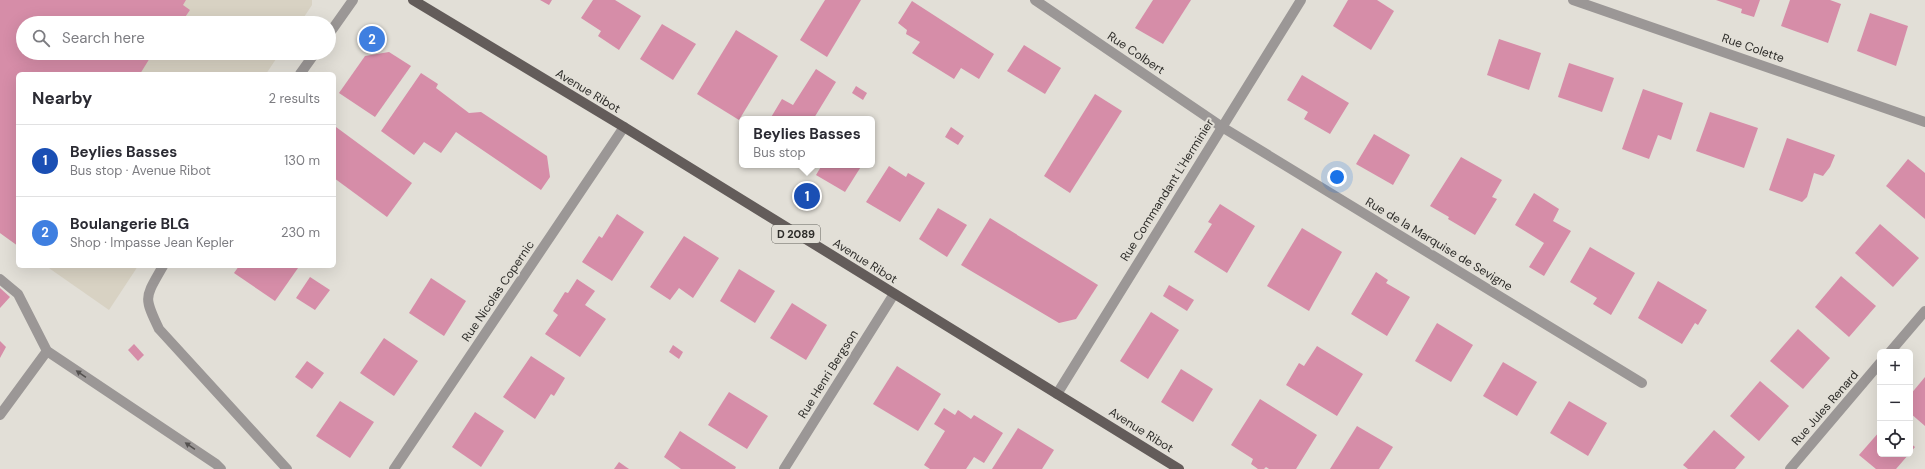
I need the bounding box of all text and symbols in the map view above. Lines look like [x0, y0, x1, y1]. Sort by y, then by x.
search box [16, 16, 336, 60]
pin: 2 [359, 24, 385, 54]
icon: search [30, 27, 52, 49]
text: Search here [62, 28, 145, 48]
street label: Rue Colbert [1104, 28, 1168, 78]
street label: Rue Colette [1720, 30, 1787, 66]
street label: Avenue Ribot [553, 65, 624, 117]
text: Nearby [32, 87, 92, 109]
text: 2 results [269, 90, 320, 107]
street label: Rue Commandant L'Herminier [1117, 115, 1218, 264]
popup [739, 116, 875, 168]
text: Beylies Basses [753, 124, 861, 144]
text: Beylies Basses [70, 142, 177, 162]
text: Bus stop [753, 144, 806, 161]
text: 1 [43, 152, 47, 169]
text: 130 m [284, 152, 320, 169]
text: Bus stop · Avenue Ribot [70, 162, 211, 179]
your location [1327, 167, 1347, 187]
pin: 1 [794, 181, 820, 211]
street label: Rue de la Marquise de Sevigne [1363, 194, 1516, 294]
text: Boulangerie BLG [70, 214, 189, 234]
text: 2 [41, 224, 49, 241]
text: 230 m [281, 224, 320, 241]
road number: D 2089 [772, 225, 820, 243]
text: Shop · Impasse Jean Kepler [70, 234, 234, 251]
street label: Avenue Ribot [830, 235, 900, 287]
street label: Rue Nicolas Copernic [458, 237, 538, 345]
street label: Rue Henri Bergson [794, 327, 862, 421]
map controls [1877, 349, 1913, 457]
button: + [1877, 349, 1913, 385]
street label: Rue Jules Renard [1788, 367, 1862, 449]
one-way arrow [76, 370, 87, 378]
button: − [1877, 385, 1913, 421]
street label: Avenue Ribot [1106, 404, 1176, 456]
button: locate [1877, 421, 1913, 457]
one-way arrow [185, 442, 195, 450]

